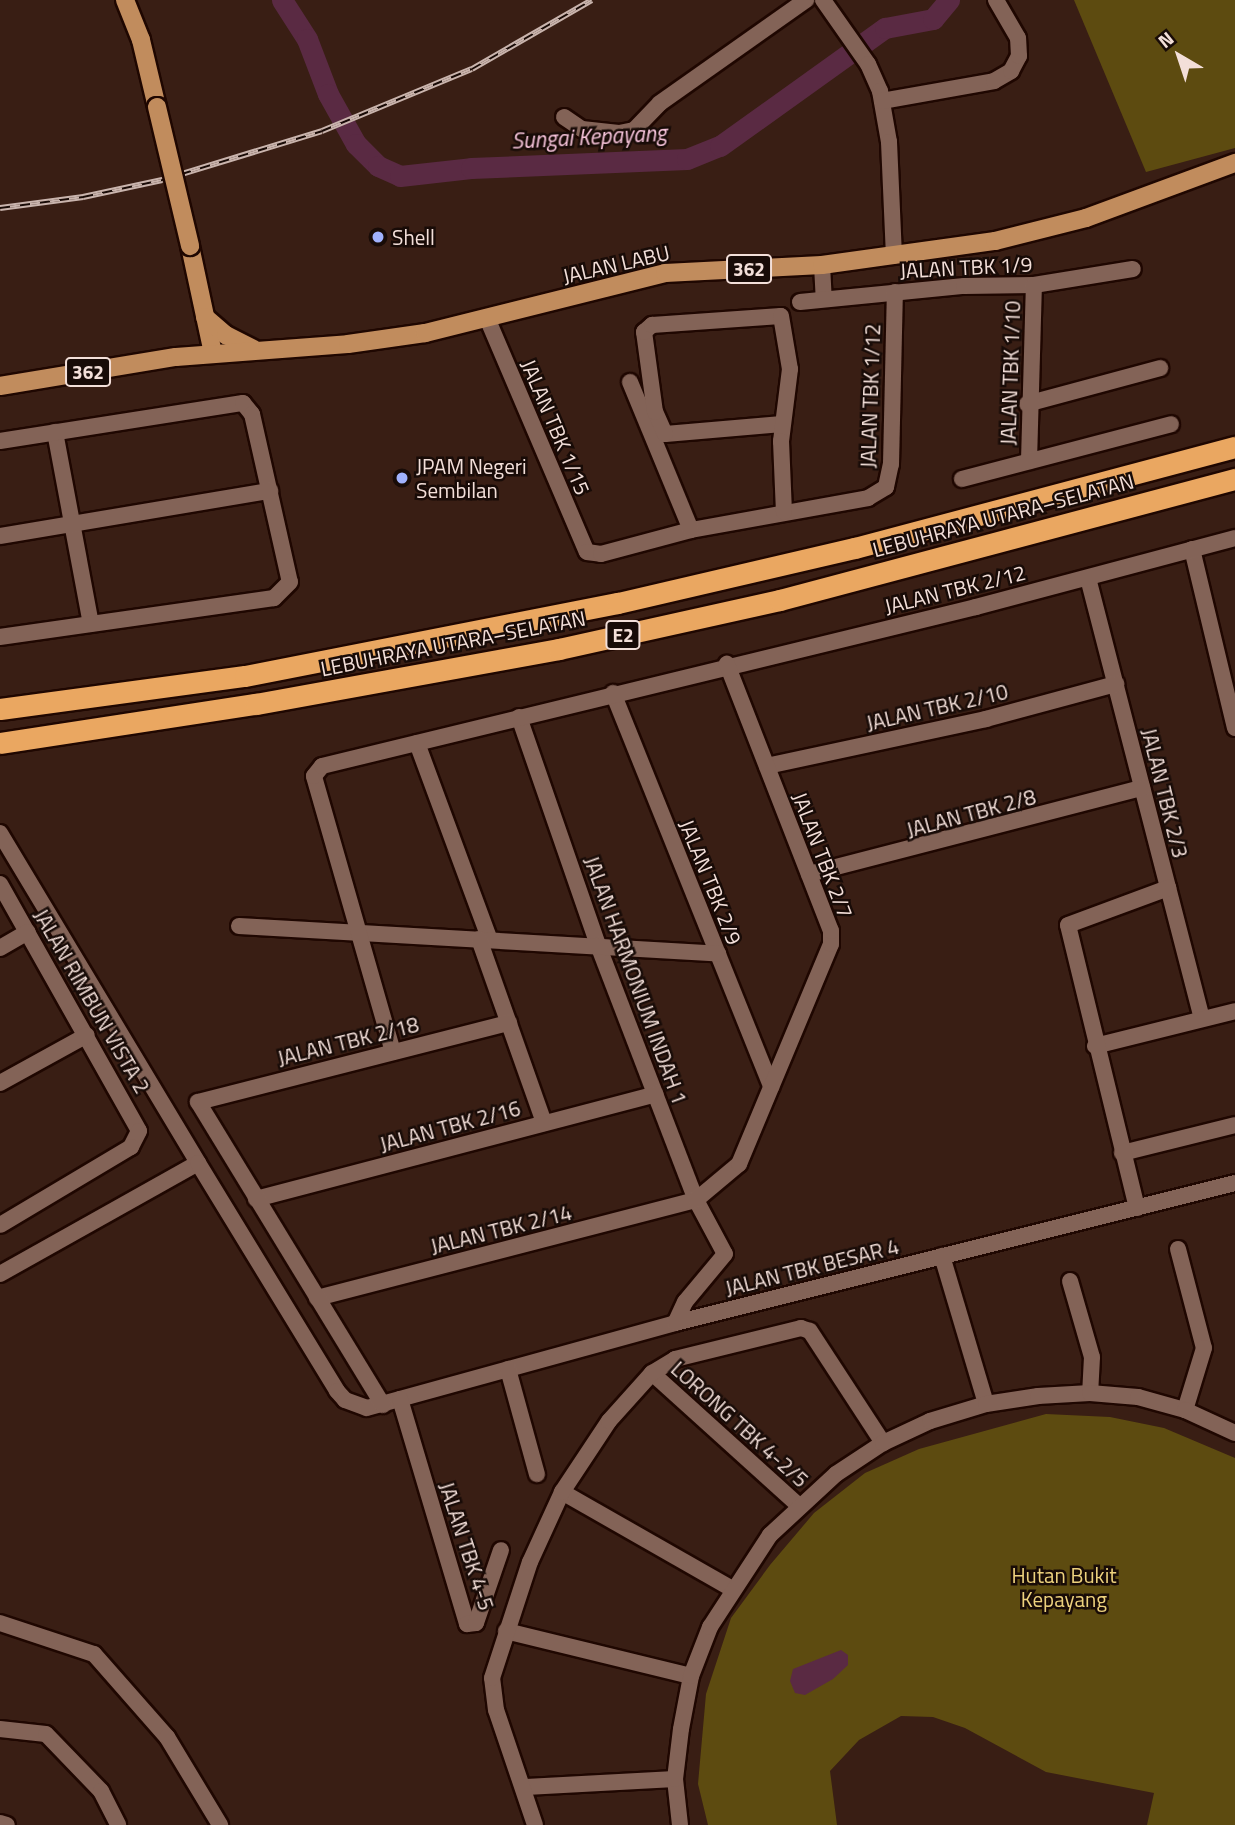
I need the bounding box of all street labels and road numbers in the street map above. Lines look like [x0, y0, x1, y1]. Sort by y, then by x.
street label: JALAN LABU [560, 239, 672, 289]
street label: JALAN TBK 1/9 [899, 251, 1033, 283]
road number: 362 [724, 254, 774, 284]
street label: JALAN TBK 1/10 [995, 300, 1025, 446]
street label: JALAN TBK 1/12 [855, 323, 885, 469]
road number: 362 [64, 356, 112, 388]
street label: JALAN TBK 1/15 [516, 356, 596, 498]
street label: LEBUHRAYA UTARA–SELATAN [870, 468, 1136, 562]
street label: JALAN TBK 2/12 [882, 559, 1028, 619]
street label: LEBUHRAYA UTARA–SELATAN [318, 605, 588, 681]
road number: E2 [604, 620, 642, 650]
street label: JALAN TBK 2/10 [864, 678, 1010, 736]
street label: JALAN TBK 2/3 [1137, 726, 1193, 860]
street label: JALAN TBK 2/8 [904, 784, 1038, 842]
street label: JALAN TBK 2/7 [787, 789, 859, 921]
street label: JALAN TBK 2/9 [674, 816, 748, 948]
street label: JALAN HARMONIUM INDAH 1 [579, 853, 693, 1107]
street label: JALAN RIMBUN VISTA 2 [29, 904, 155, 1098]
street label: JALAN TBK 2/18 [275, 1011, 421, 1071]
street label: JALAN TBK 2/16 [377, 1095, 523, 1157]
street label: JALAN TBK 2/14 [428, 1199, 574, 1259]
street label: JALAN TBK BESAR 4 [723, 1233, 901, 1301]
street label: LORONG TBK 4-2/5 [666, 1356, 814, 1492]
street label: JALAN TBK 4-5 [434, 1479, 500, 1613]

